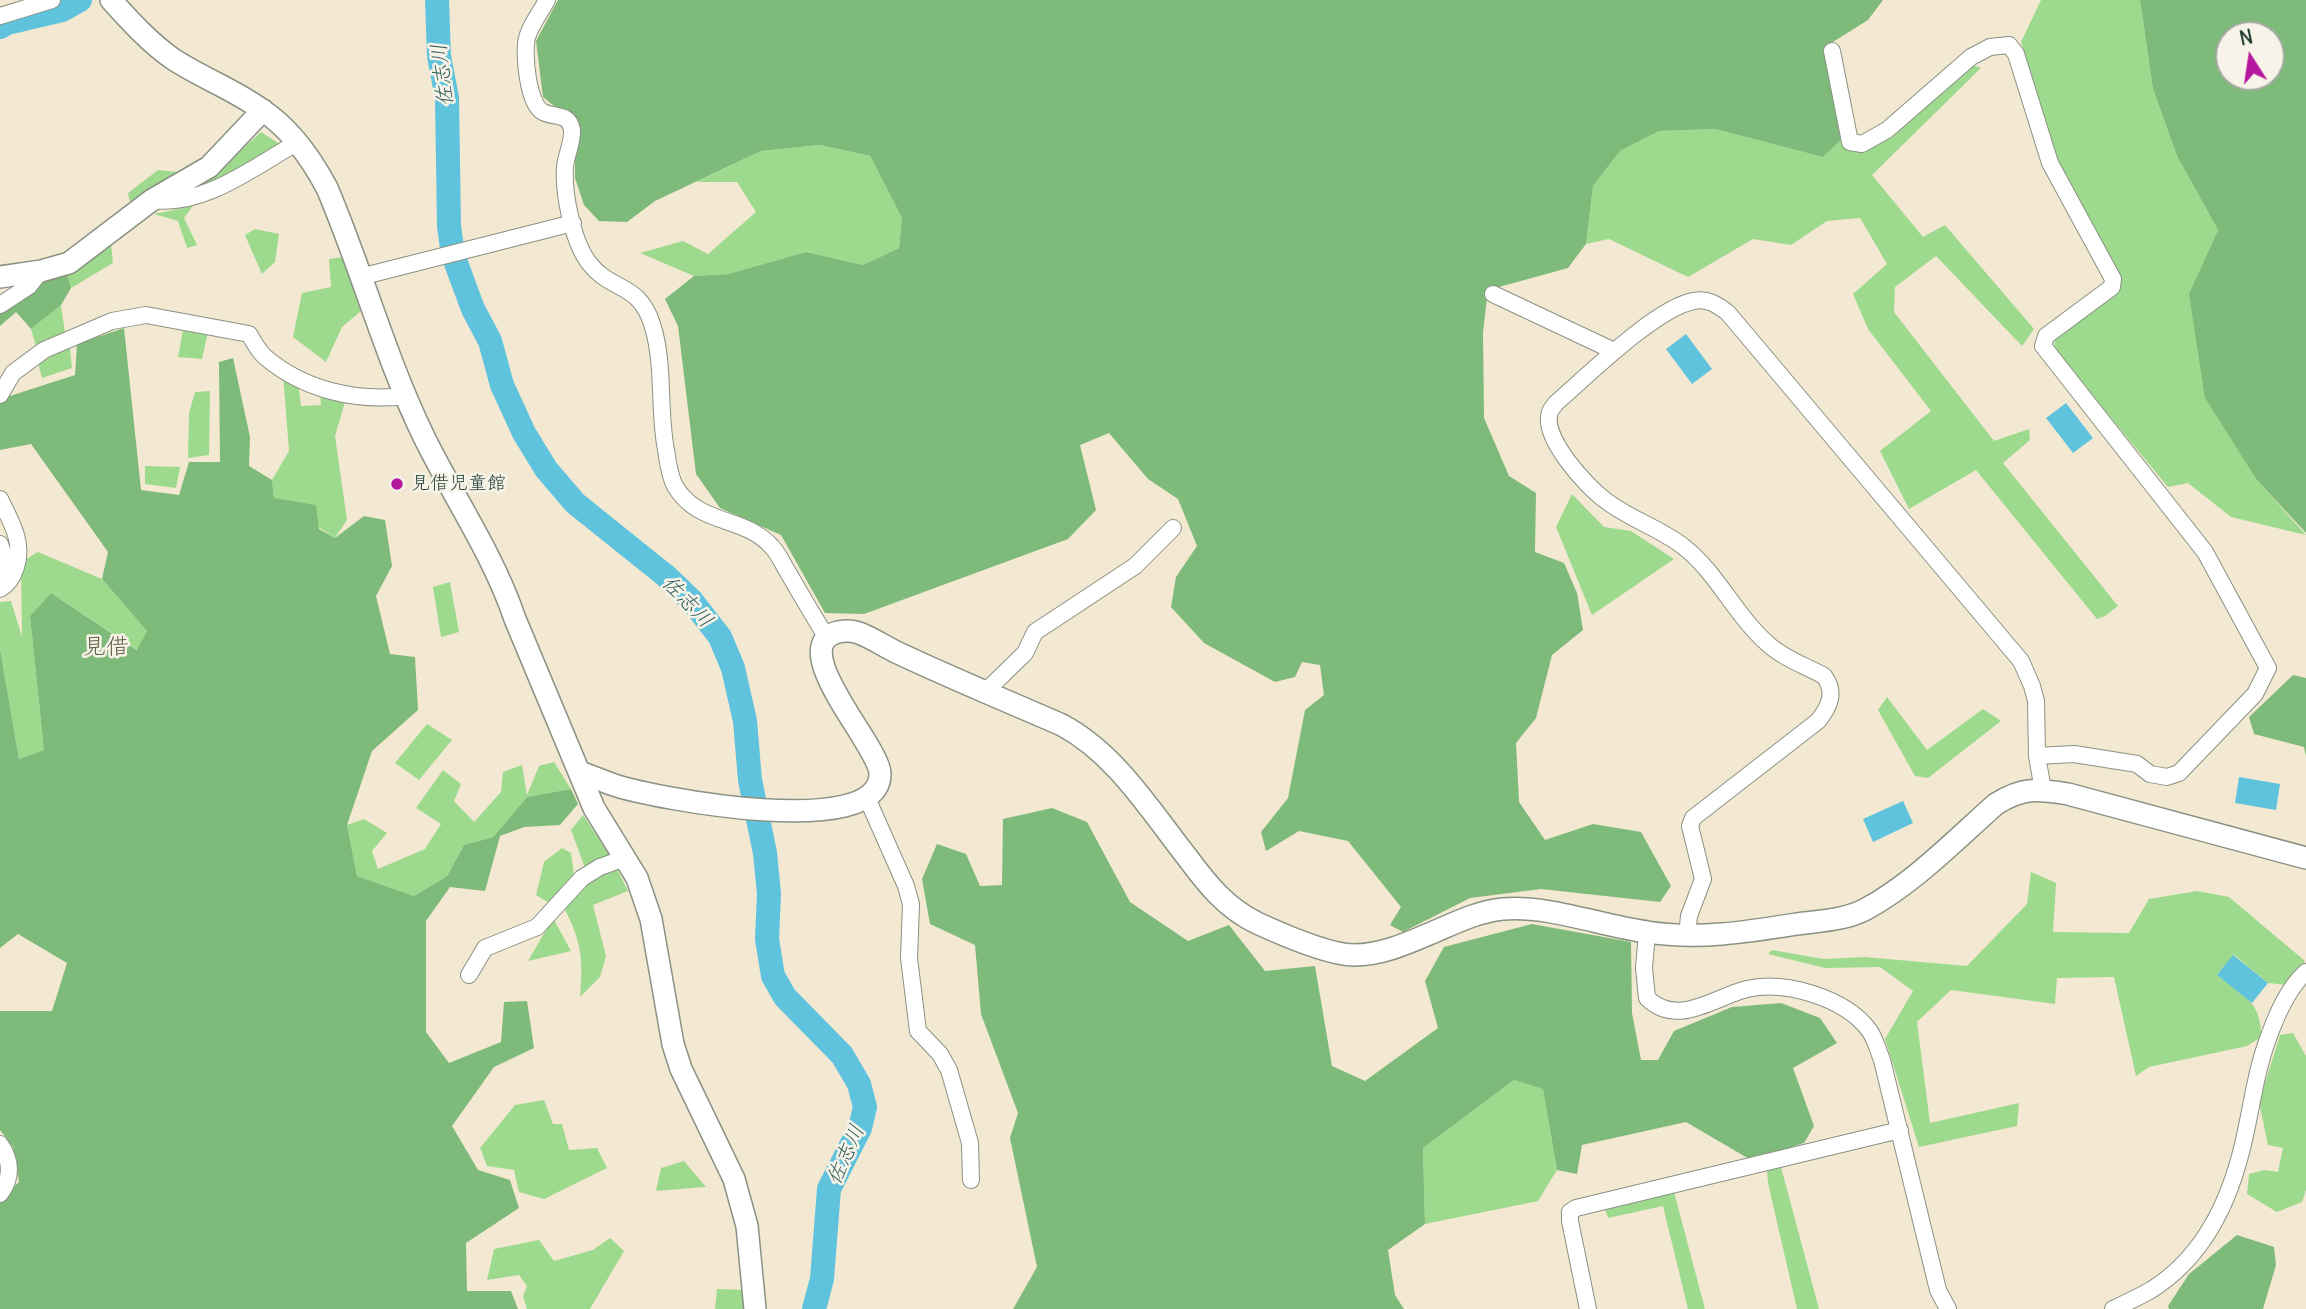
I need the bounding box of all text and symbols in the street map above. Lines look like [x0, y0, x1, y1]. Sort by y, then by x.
north arrow [2215, 21, 2285, 91]
text: N [2237, 24, 2255, 51]
water label: 佐志川 [427, 42, 459, 108]
place label: 見借児童館 [411, 473, 506, 495]
marker: 見借児童館 [389, 476, 405, 492]
water label: 佐志川 [656, 571, 718, 633]
district label: 見借 [83, 633, 129, 661]
water label: 佐志川 [822, 1121, 870, 1189]

